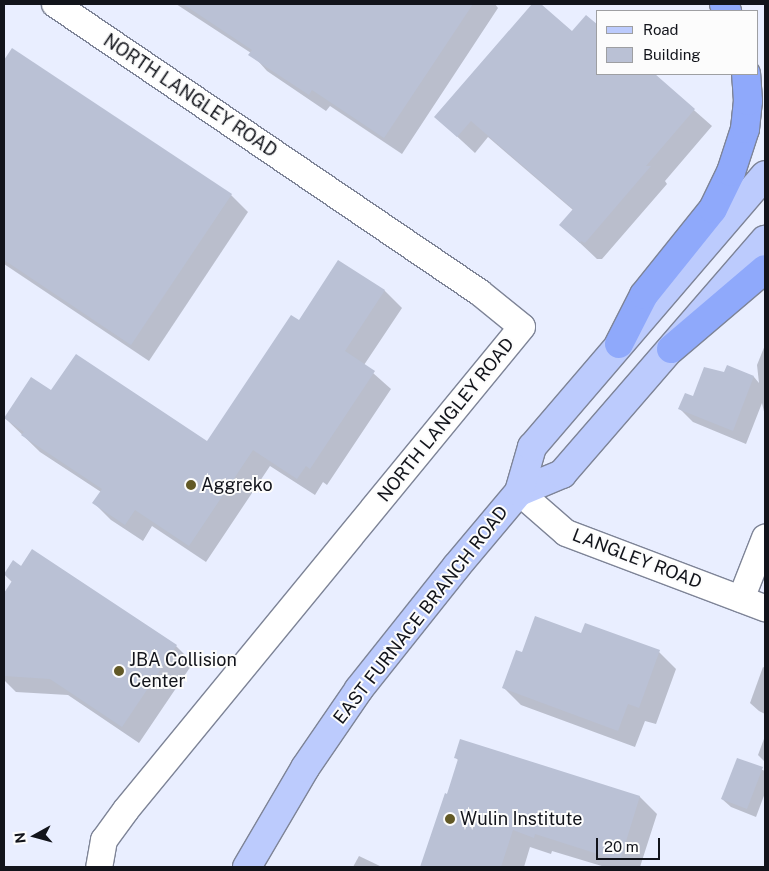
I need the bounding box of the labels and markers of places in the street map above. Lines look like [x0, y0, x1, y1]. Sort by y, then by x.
place label: Aggreko [201, 474, 273, 496]
marker: Aggreko [185, 479, 197, 491]
place label: JBA Collision Center [129, 650, 237, 692]
marker: JBA Collision Center [113, 665, 125, 677]
place label: Wulin Institute [460, 808, 582, 830]
marker: Wulin Institute [444, 813, 456, 825]

